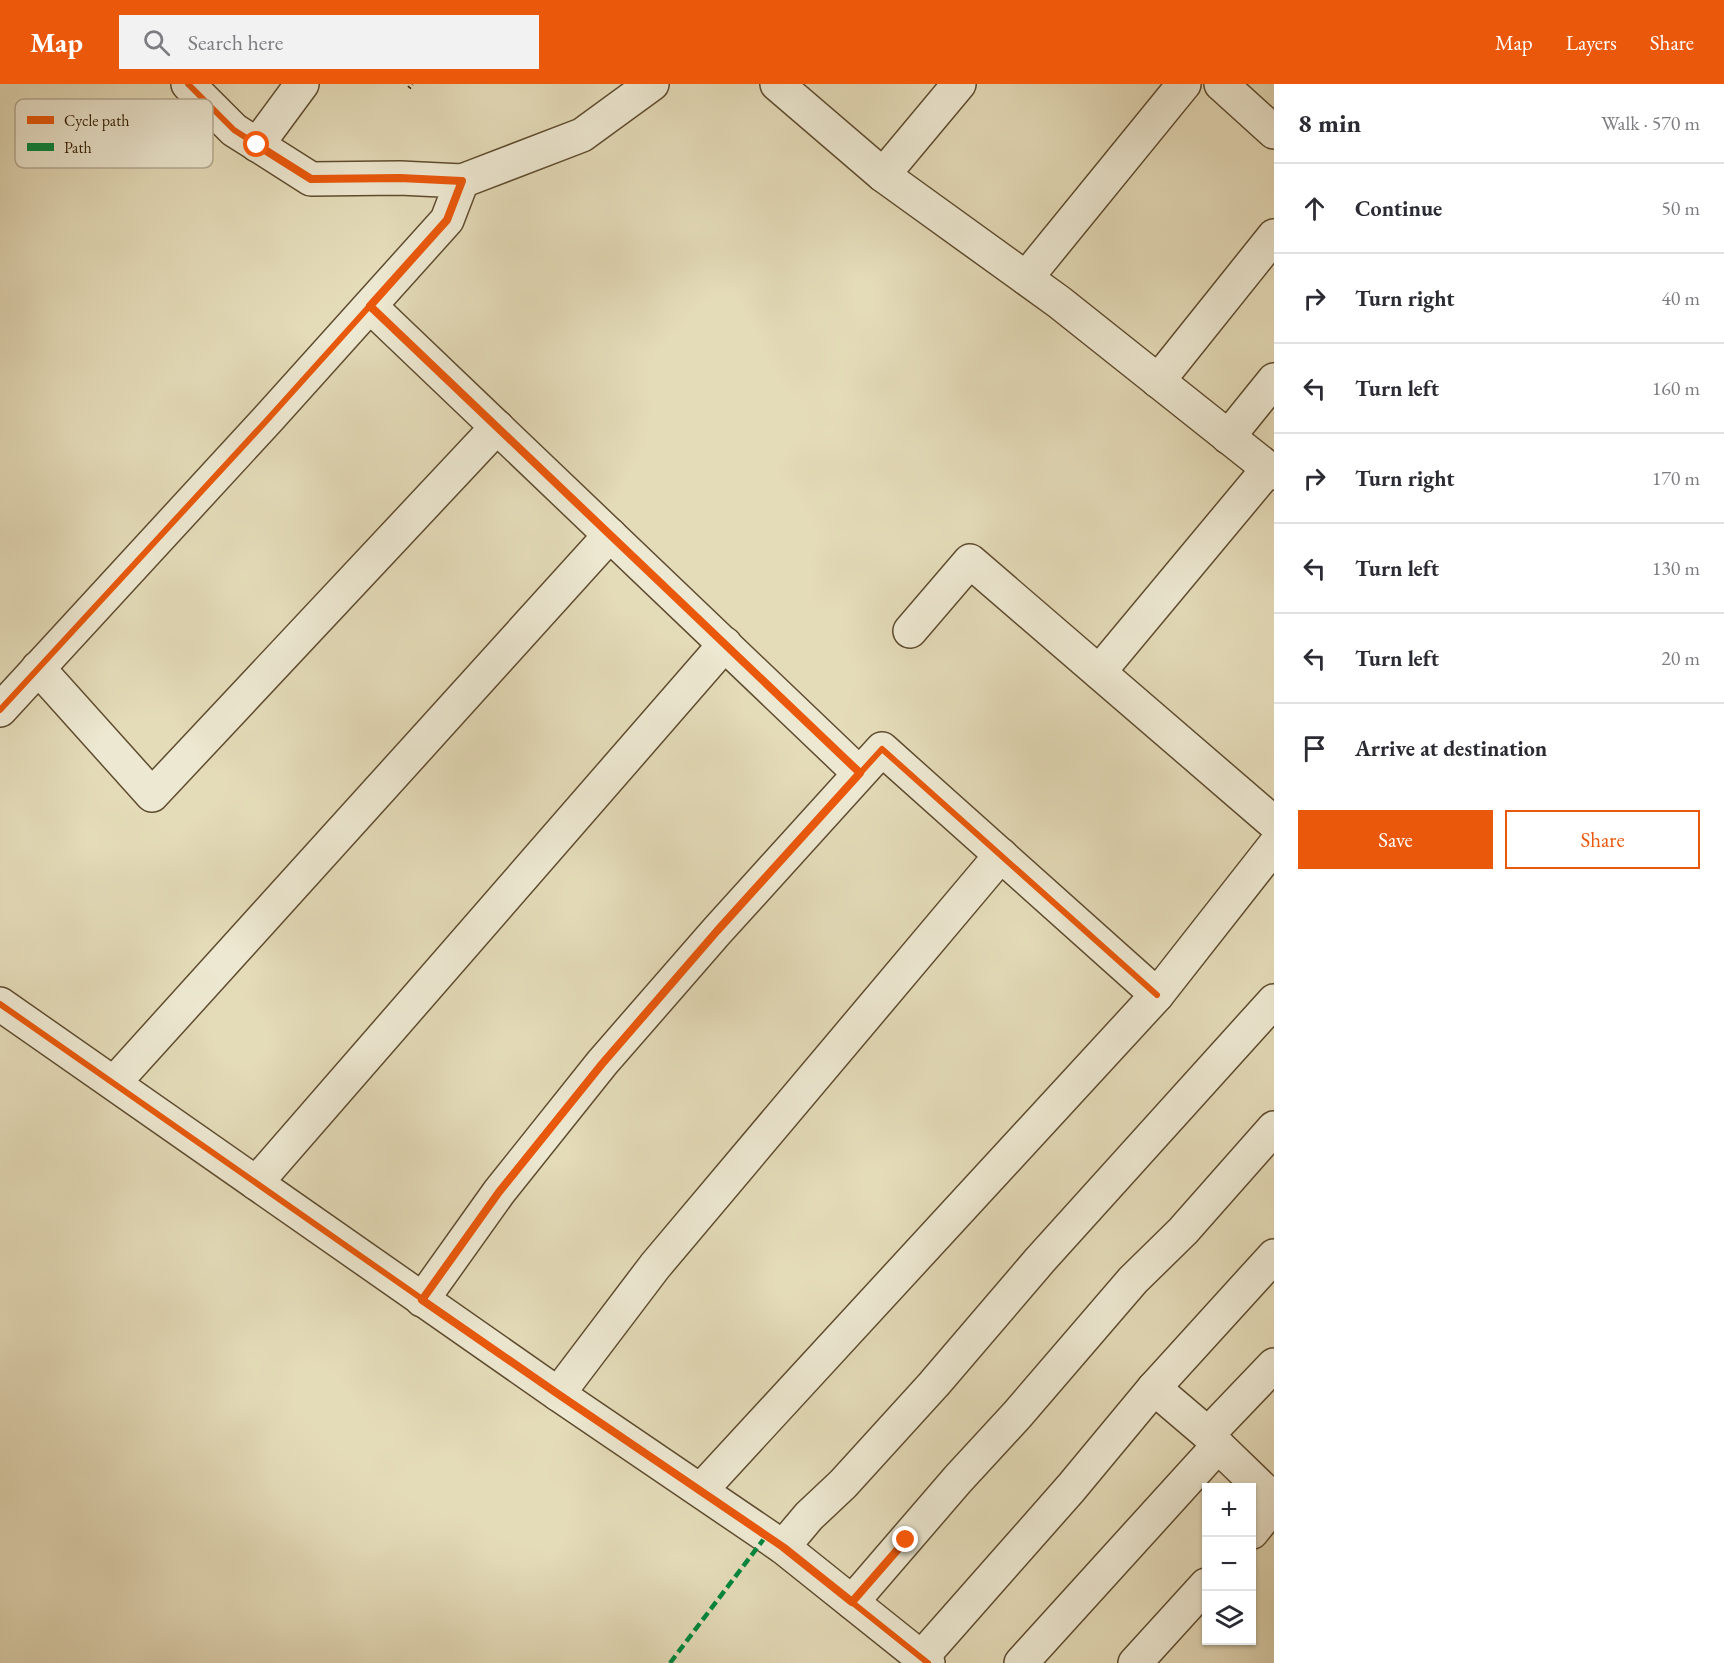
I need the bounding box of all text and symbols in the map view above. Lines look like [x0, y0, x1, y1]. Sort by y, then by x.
search box [119, 15, 539, 69]
text: Map [30, 24, 83, 60]
icon: search [140, 26, 173, 59]
text: Search here [188, 28, 283, 57]
text: Map [1495, 29, 1533, 56]
text: Layers [1566, 29, 1617, 56]
text: Share [1650, 29, 1694, 56]
legend [15, 99, 213, 168]
text: 8 min [1298, 106, 1361, 140]
text: Cycle path [64, 110, 129, 131]
text: Walk · 570 m [1601, 110, 1700, 136]
route start [243, 131, 269, 157]
text: Path [64, 137, 92, 158]
icon: ahead [1298, 192, 1331, 225]
text: Continue [1355, 194, 1442, 223]
text: 50 m [1661, 195, 1700, 221]
icon: right [1298, 282, 1331, 315]
text: Turn right [1355, 284, 1454, 313]
text: 40 m [1661, 285, 1700, 311]
icon: left [1298, 372, 1331, 405]
text: Turn left [1355, 374, 1439, 403]
text: 160 m [1652, 375, 1700, 401]
icon: right [1298, 462, 1331, 495]
text: Turn right [1355, 464, 1454, 493]
text: 170 m [1652, 465, 1700, 491]
icon: left [1298, 552, 1331, 585]
text: Turn left [1355, 554, 1439, 583]
text: 130 m [1652, 555, 1700, 581]
icon: left [1298, 642, 1331, 675]
text: Turn left [1355, 644, 1439, 673]
text: 20 m [1661, 645, 1700, 671]
icon: arrive [1298, 732, 1331, 765]
text: Arrive at destination [1355, 734, 1547, 763]
button: Save [1298, 810, 1493, 869]
button: Share [1505, 810, 1700, 869]
map controls [1202, 1483, 1256, 1645]
button: + [1202, 1483, 1256, 1537]
route end [892, 1526, 918, 1552]
button: − [1202, 1537, 1256, 1591]
button: layers [1202, 1591, 1256, 1645]

